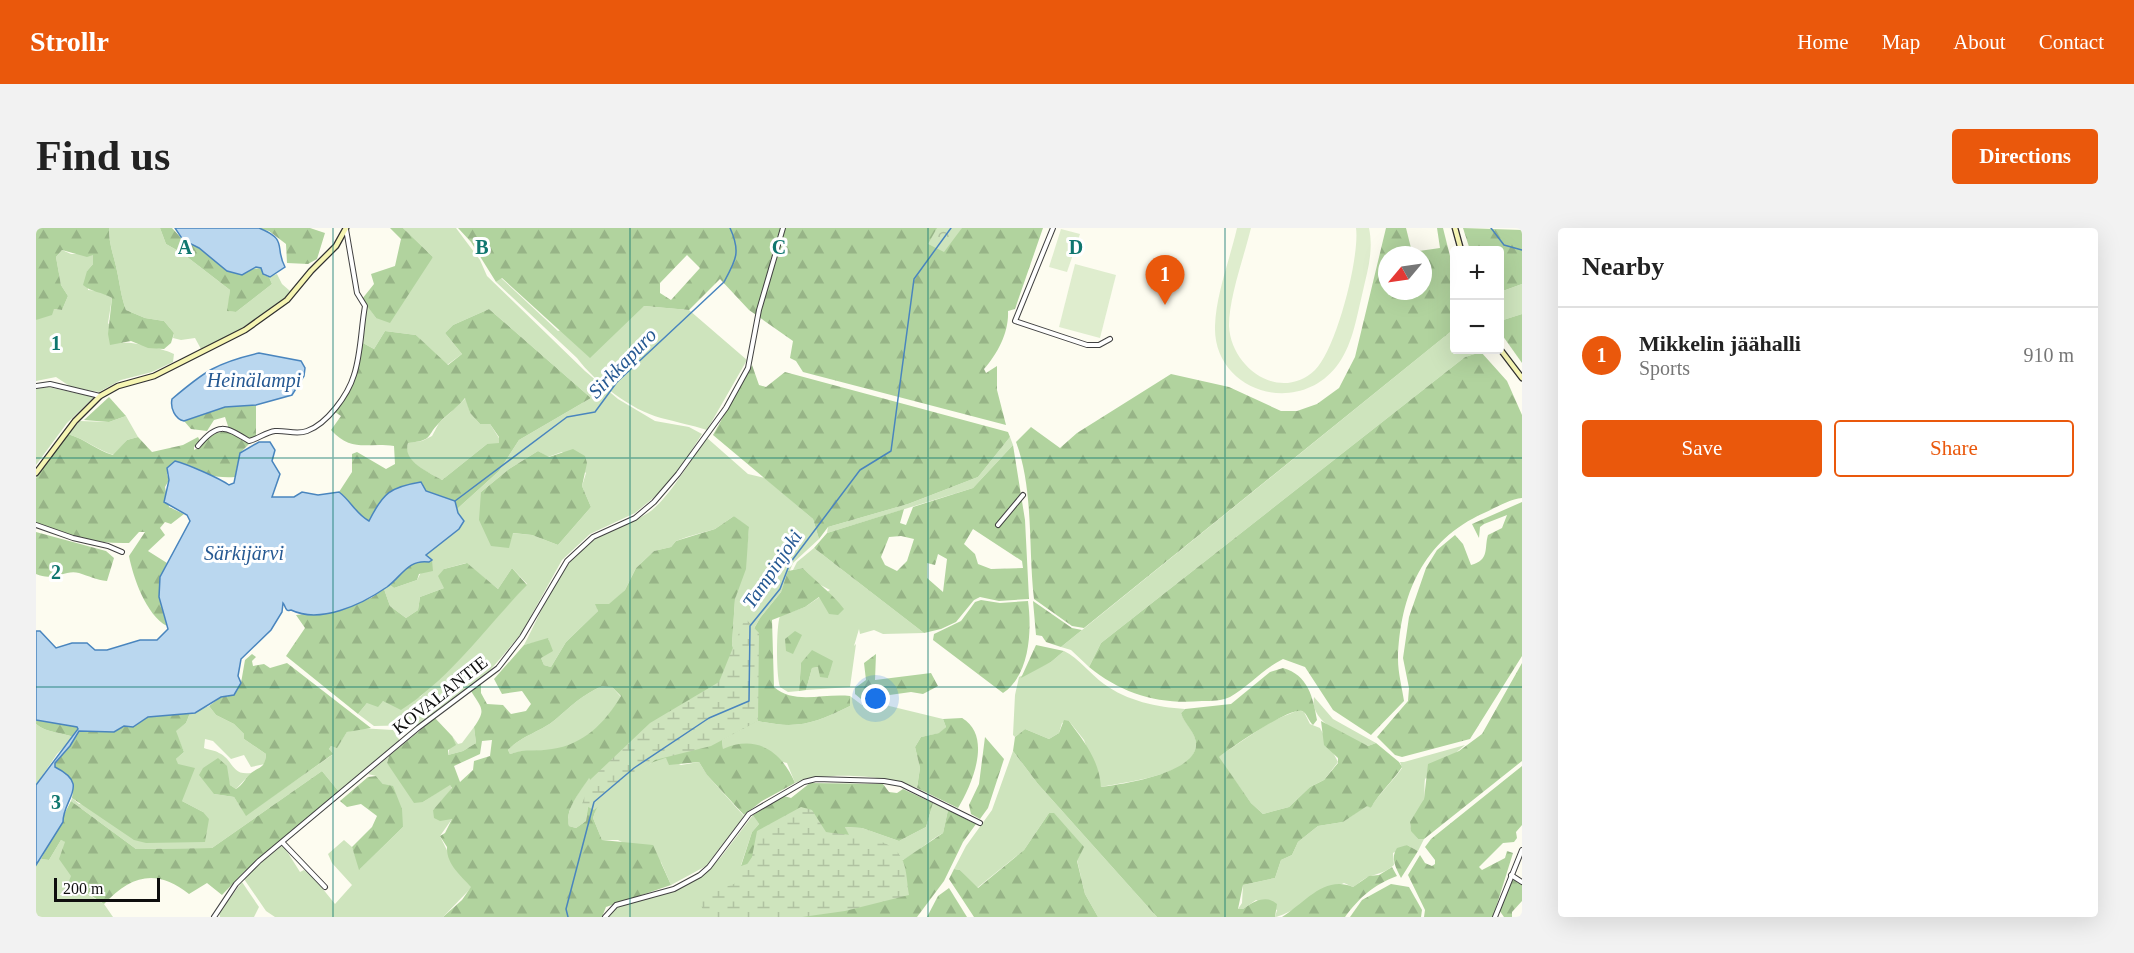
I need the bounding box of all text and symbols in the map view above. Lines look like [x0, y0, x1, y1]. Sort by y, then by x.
text: Strollr [30, 26, 109, 57]
text: Home [1797, 30, 1849, 54]
text: Map [1882, 30, 1920, 54]
text: About [1953, 30, 2006, 54]
text: Contact [2039, 30, 2104, 54]
button: Directions [1952, 129, 2098, 184]
text: Find us [36, 133, 170, 179]
text: A [178, 236, 193, 258]
text: B [475, 236, 489, 258]
text: C [772, 236, 786, 258]
text: D [1069, 236, 1083, 258]
north arrow [1378, 246, 1432, 300]
map controls [1450, 246, 1504, 354]
button: + [1450, 246, 1504, 300]
text: Nearby [1582, 252, 1664, 281]
pin: 1 [1146, 256, 1184, 305]
button: − [1450, 300, 1504, 354]
water label: Sirkkapuro [583, 324, 661, 403]
text: Mikkelin jäähalli [1639, 331, 1801, 356]
text: 1 [51, 332, 61, 354]
text: 1 [1597, 344, 1607, 366]
text: 910 m [2023, 344, 2074, 366]
text: Sports [1639, 357, 1690, 379]
water label: Heinälampi [206, 369, 301, 392]
button: Save [1582, 420, 1822, 477]
button: Share [1834, 420, 2074, 477]
water label: Tampinjoki [738, 526, 807, 613]
water label: Särkijärvi [204, 542, 284, 565]
text: 2 [51, 561, 61, 583]
street label: KOVALANTIE [389, 652, 491, 738]
your location [861, 684, 890, 713]
text: 3 [51, 791, 61, 813]
scale bar [54, 875, 160, 902]
text: 200 m [63, 880, 103, 897]

